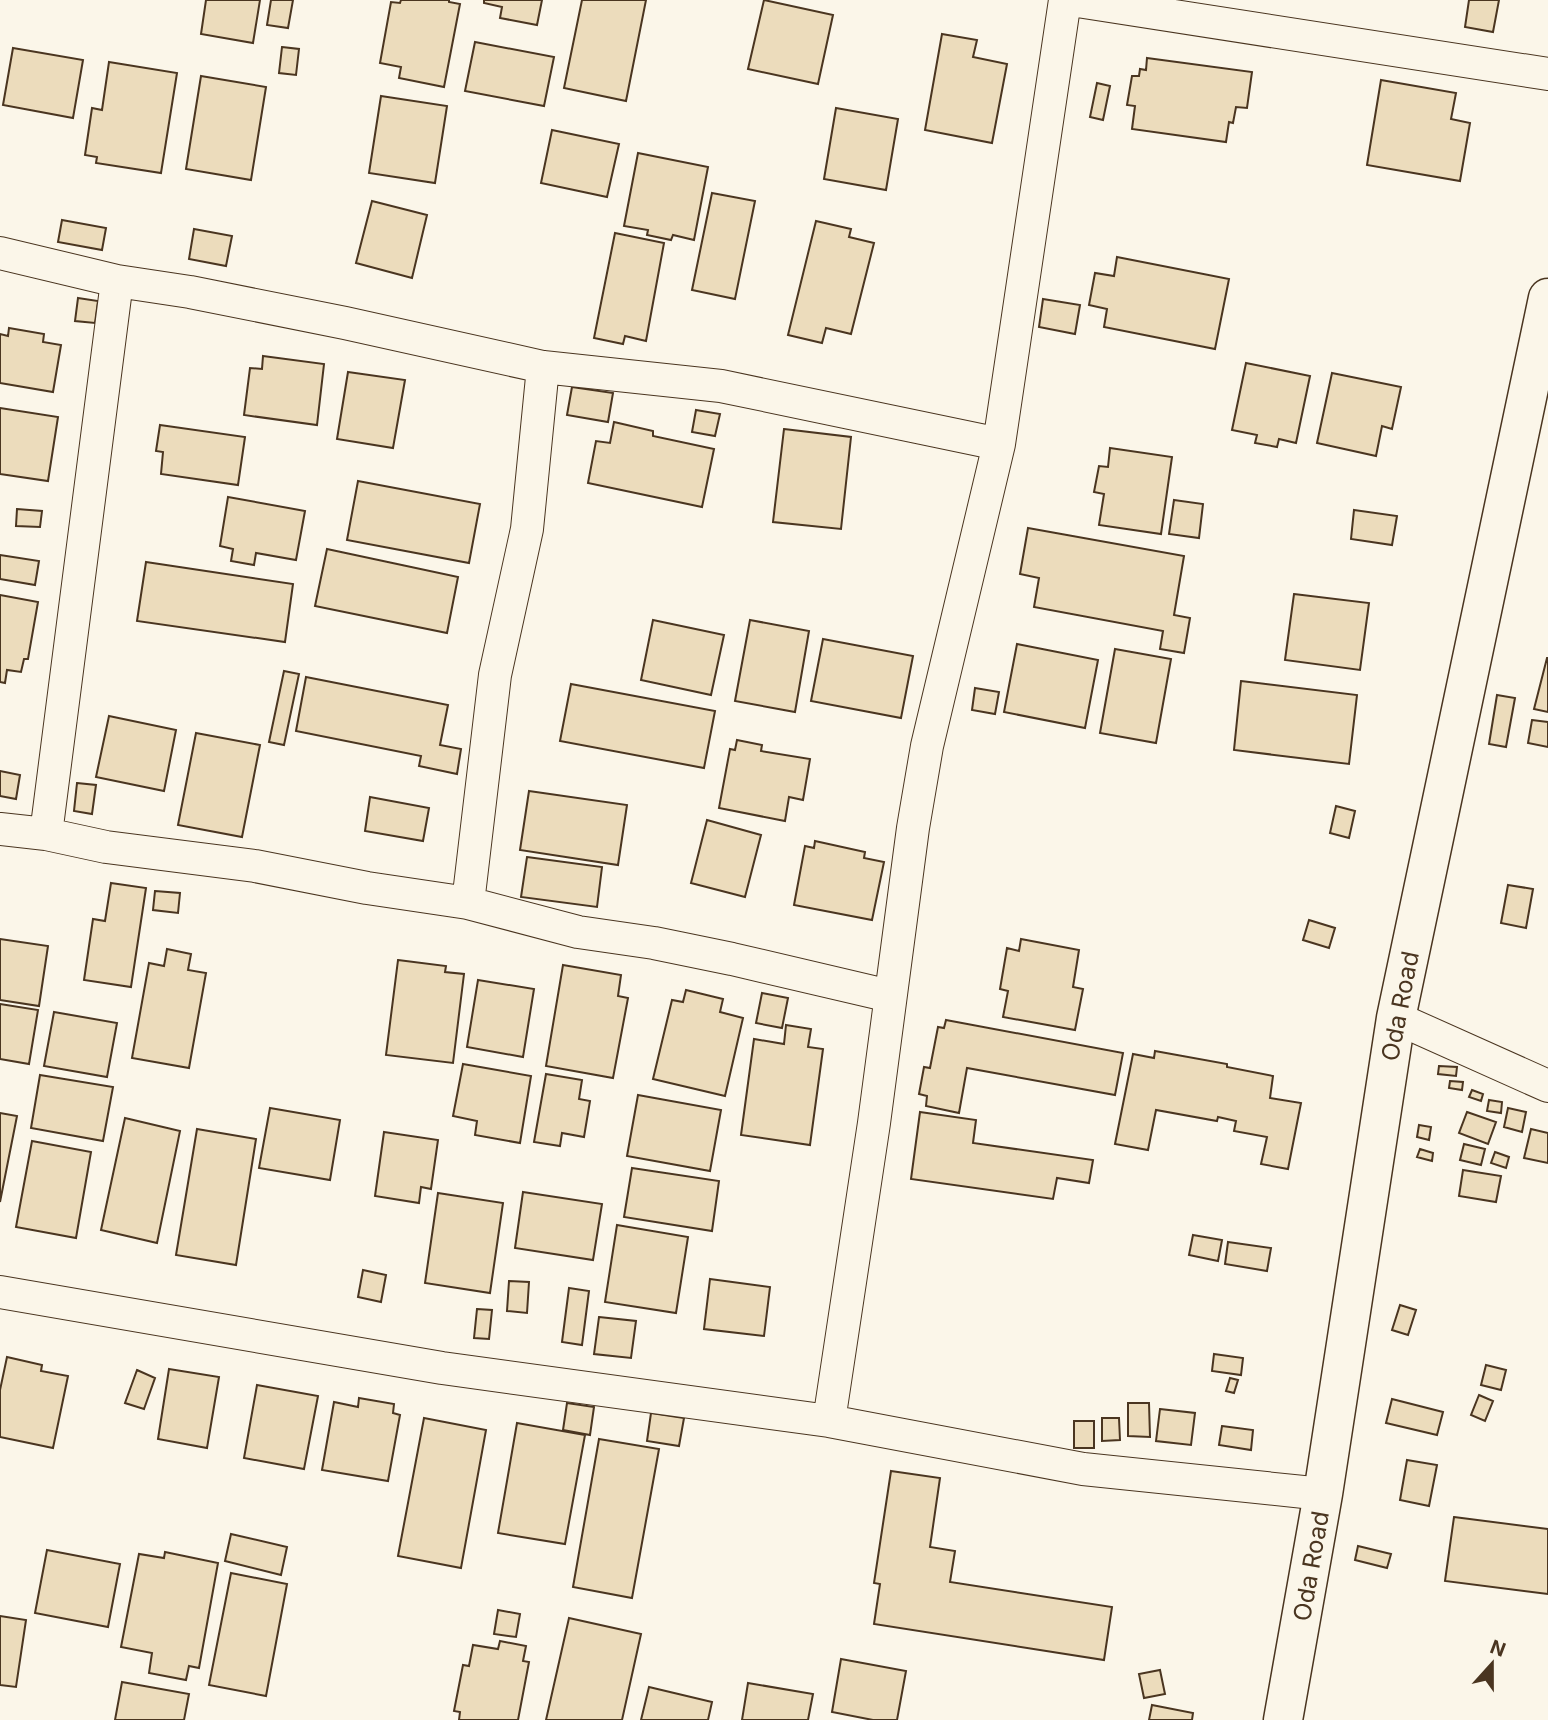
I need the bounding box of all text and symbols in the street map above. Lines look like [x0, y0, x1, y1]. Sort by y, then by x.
street label: Oda Road [1375, 949, 1425, 1063]
street label: Oda Road [1287, 1509, 1335, 1623]
north arrow [1457, 1629, 1527, 1699]
text: N [1487, 1635, 1509, 1662]

